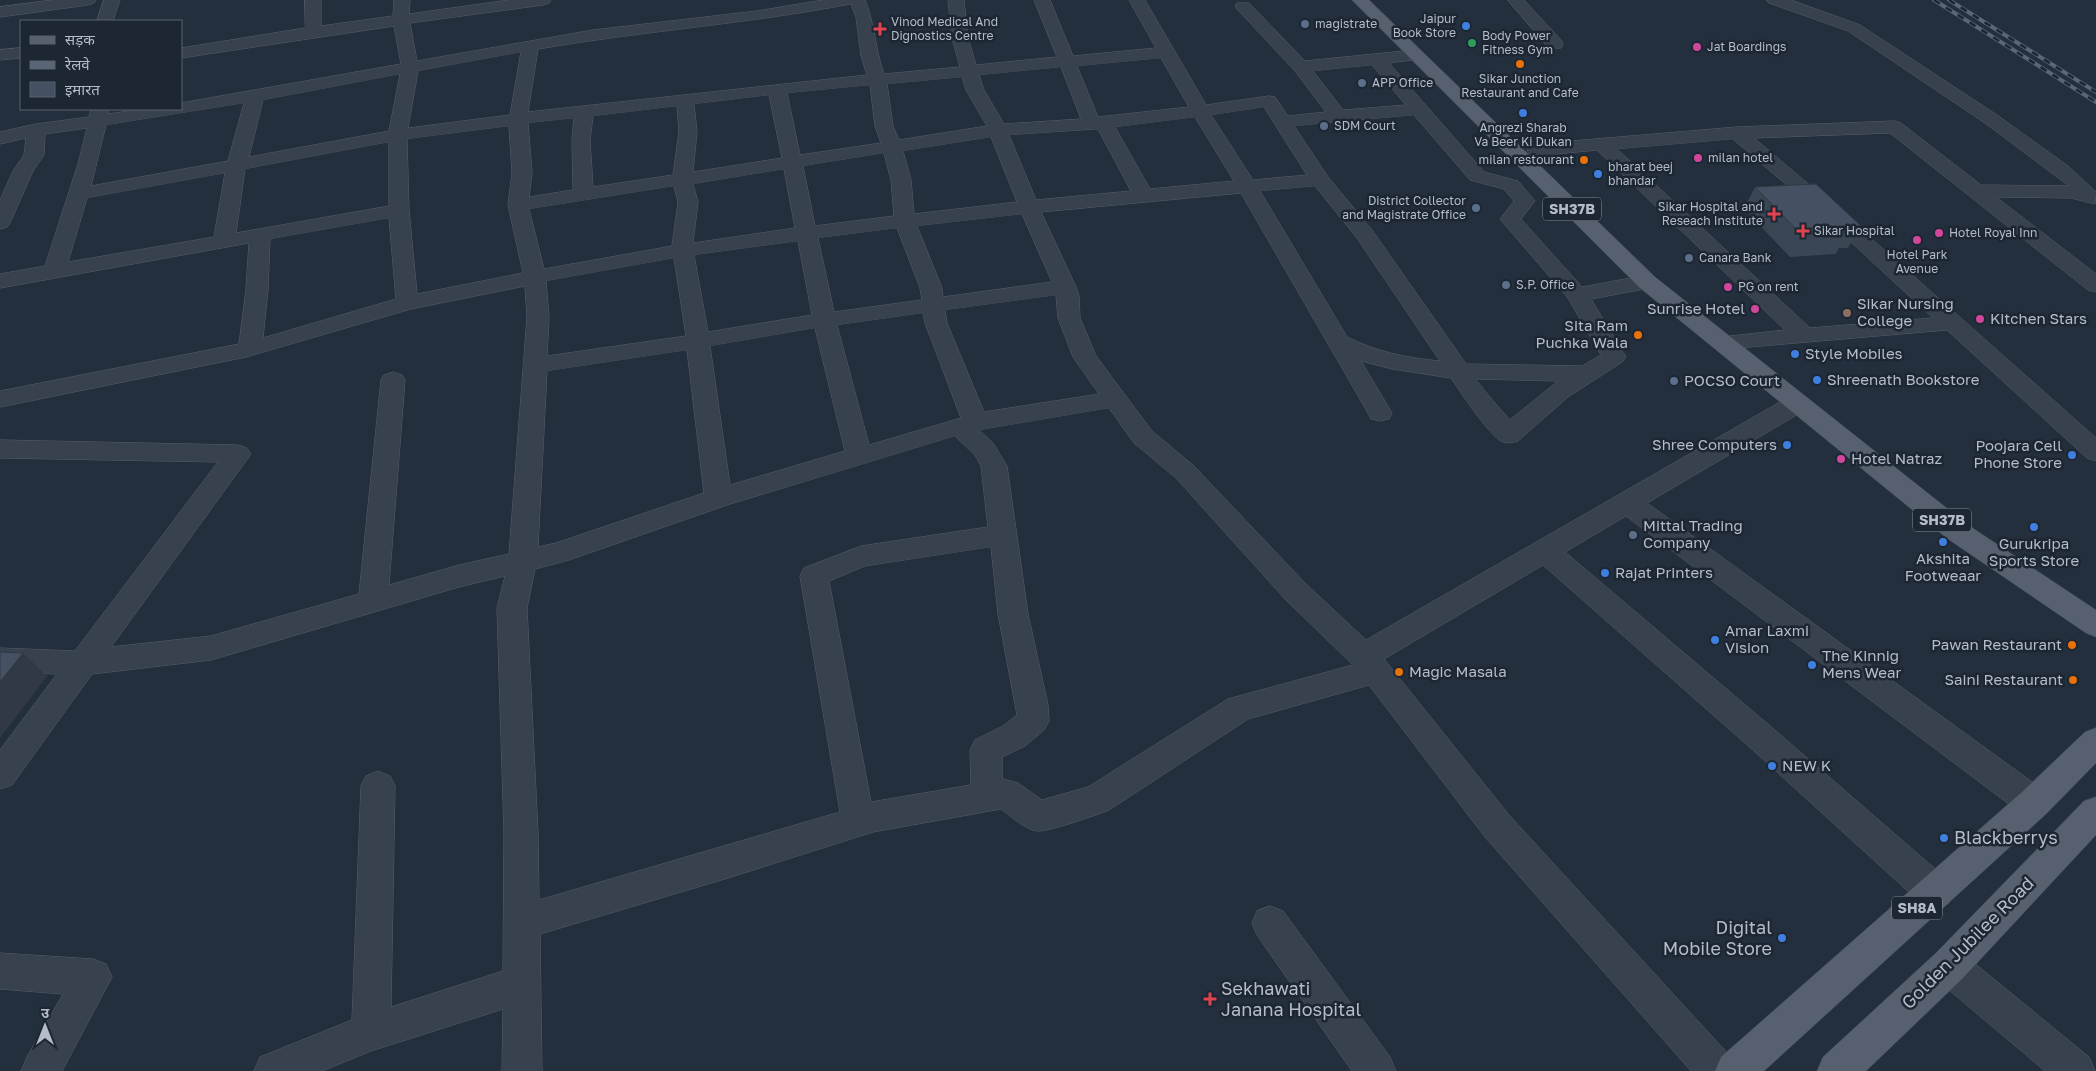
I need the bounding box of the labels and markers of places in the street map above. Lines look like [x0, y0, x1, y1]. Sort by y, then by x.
place label: Jaipur Book Store [1393, 11, 1456, 40]
place label: Vinod Medical And Dignostics Centre [891, 14, 998, 43]
place label: magistrate [1315, 16, 1377, 31]
marker: magistrate [1299, 18, 1311, 30]
marker: Jaipur Book Store [1460, 20, 1472, 32]
marker: Vinod Medical And Dignostics Centre [873, 22, 887, 36]
place label: Body Power Fitness Gym [1482, 28, 1553, 57]
marker: Body Power Fitness Gym [1466, 37, 1478, 49]
place label: Jat Boardings [1707, 39, 1786, 54]
marker: Jat Boardings [1691, 41, 1703, 53]
marker: Sikar Junction Restaurant and Cafe [1514, 58, 1526, 70]
place label: Sikar Junction Restaurant and Cafe [1461, 71, 1579, 100]
place label: APP Office [1372, 75, 1433, 90]
marker: APP Office [1356, 77, 1368, 89]
marker: Angrezi Sharab Va Beer Ki Dukan [1517, 107, 1529, 119]
place label: SDM Court [1334, 118, 1396, 133]
marker: SDM Court [1318, 120, 1330, 132]
place label: Angrezi Sharab Va Beer Ki Dukan [1474, 120, 1572, 149]
place label: milan hotel [1708, 150, 1773, 165]
place label: milan restourant [1479, 152, 1574, 167]
marker: milan hotel [1692, 152, 1704, 164]
marker: milan restourant [1578, 154, 1590, 166]
place label: bharat beej bhandar [1608, 159, 1673, 188]
marker: bharat beej bhandar [1592, 168, 1604, 180]
place label: District Collector and Magistrate Office [1342, 193, 1466, 222]
place label: Sikar Hospital and Reseach Institute [1658, 199, 1763, 228]
marker: District Collector and Magistrate Office [1470, 202, 1482, 214]
marker: Sikar Hospital and Reseach Institute [1767, 207, 1781, 221]
place label: Sikar Hospital [1814, 223, 1895, 238]
marker: Sikar Hospital [1796, 224, 1810, 238]
place label: Hotel Royal Inn [1949, 225, 2037, 240]
marker: Hotel Royal Inn [1933, 227, 1945, 239]
marker: Hotel Park Avenue [1911, 234, 1923, 246]
place label: Hotel Park Avenue [1887, 247, 1948, 276]
place label: Canara Bank [1699, 250, 1772, 265]
marker: Canara Bank [1683, 252, 1695, 264]
place label: S.P. Office [1516, 277, 1574, 292]
marker: S.P. Office [1500, 279, 1512, 291]
place label: PG on rent [1738, 279, 1799, 294]
marker: PG on rent [1722, 281, 1734, 293]
place label: Sikar Nursing College [1857, 294, 1954, 329]
place label: Sunrise Hotel [1647, 299, 1745, 317]
marker: Sunrise Hotel [1749, 303, 1761, 315]
marker: Sikar Nursing College [1841, 307, 1853, 319]
place label: Kitchen Stars [1990, 309, 2087, 327]
marker: Kitchen Stars [1974, 313, 1986, 325]
place label: Sita Ram Puchka Wala [1536, 316, 1628, 351]
marker: Sita Ram Puchka Wala [1632, 329, 1644, 341]
place label: Style Mobiles [1805, 344, 1903, 362]
marker: Style Mobiles [1789, 348, 1801, 360]
place label: Shreenath Bookstore [1827, 370, 1980, 388]
place label: POCSO Court [1684, 371, 1780, 389]
marker: Shreenath Bookstore [1811, 374, 1823, 386]
marker: POCSO Court [1668, 375, 1680, 387]
place label: Shree Computers [1652, 435, 1777, 453]
place label: Poojara Cell Phone Store [1974, 436, 2062, 471]
marker: Shree Computers [1781, 439, 1793, 451]
place label: Hotel Natraz [1851, 449, 1943, 467]
marker: Poojara Cell Phone Store [2066, 449, 2078, 461]
marker: Hotel Natraz [1835, 453, 1847, 465]
place label: Mittal Trading Company [1643, 516, 1743, 551]
marker: Gurukripa Sports Store [2028, 521, 2040, 533]
marker: Mittal Trading Company [1627, 529, 1639, 541]
place label: Gurukripa Sports Store [1989, 534, 2079, 569]
marker: Akshita Footweaar [1937, 536, 1949, 548]
place label: Akshita Footweaar [1905, 549, 1981, 584]
place label: Rajat Printers [1615, 563, 1713, 581]
marker: Rajat Printers [1599, 567, 1611, 579]
place label: Amar Laxmi Vision [1725, 621, 1809, 656]
marker: Amar Laxmi Vision [1709, 634, 1721, 646]
place label: Pawan Restaurant [1931, 635, 2062, 653]
marker: Pawan Restaurant [2066, 639, 2078, 651]
place label: The Kinnig Mens Wear [1822, 646, 1902, 681]
marker: The Kinnig Mens Wear [1806, 659, 1818, 671]
place label: Magic Masala [1409, 662, 1507, 680]
marker: Magic Masala [1393, 666, 1405, 678]
place label: Saini Restaurant [1944, 670, 2063, 688]
marker: Saini Restaurant [2067, 674, 2079, 686]
place label: NEW K [1782, 756, 1831, 774]
marker: NEW K [1766, 760, 1778, 772]
place label: Blackberrys [1954, 826, 2058, 848]
marker: Blackberrys [1938, 832, 1950, 844]
place label: Digital Mobile Store [1663, 916, 1772, 959]
marker: Digital Mobile Store [1776, 932, 1788, 944]
place label: Sekhawati Janana Hospital [1221, 977, 1361, 1020]
marker: Sekhawati Janana Hospital [1203, 992, 1217, 1006]

